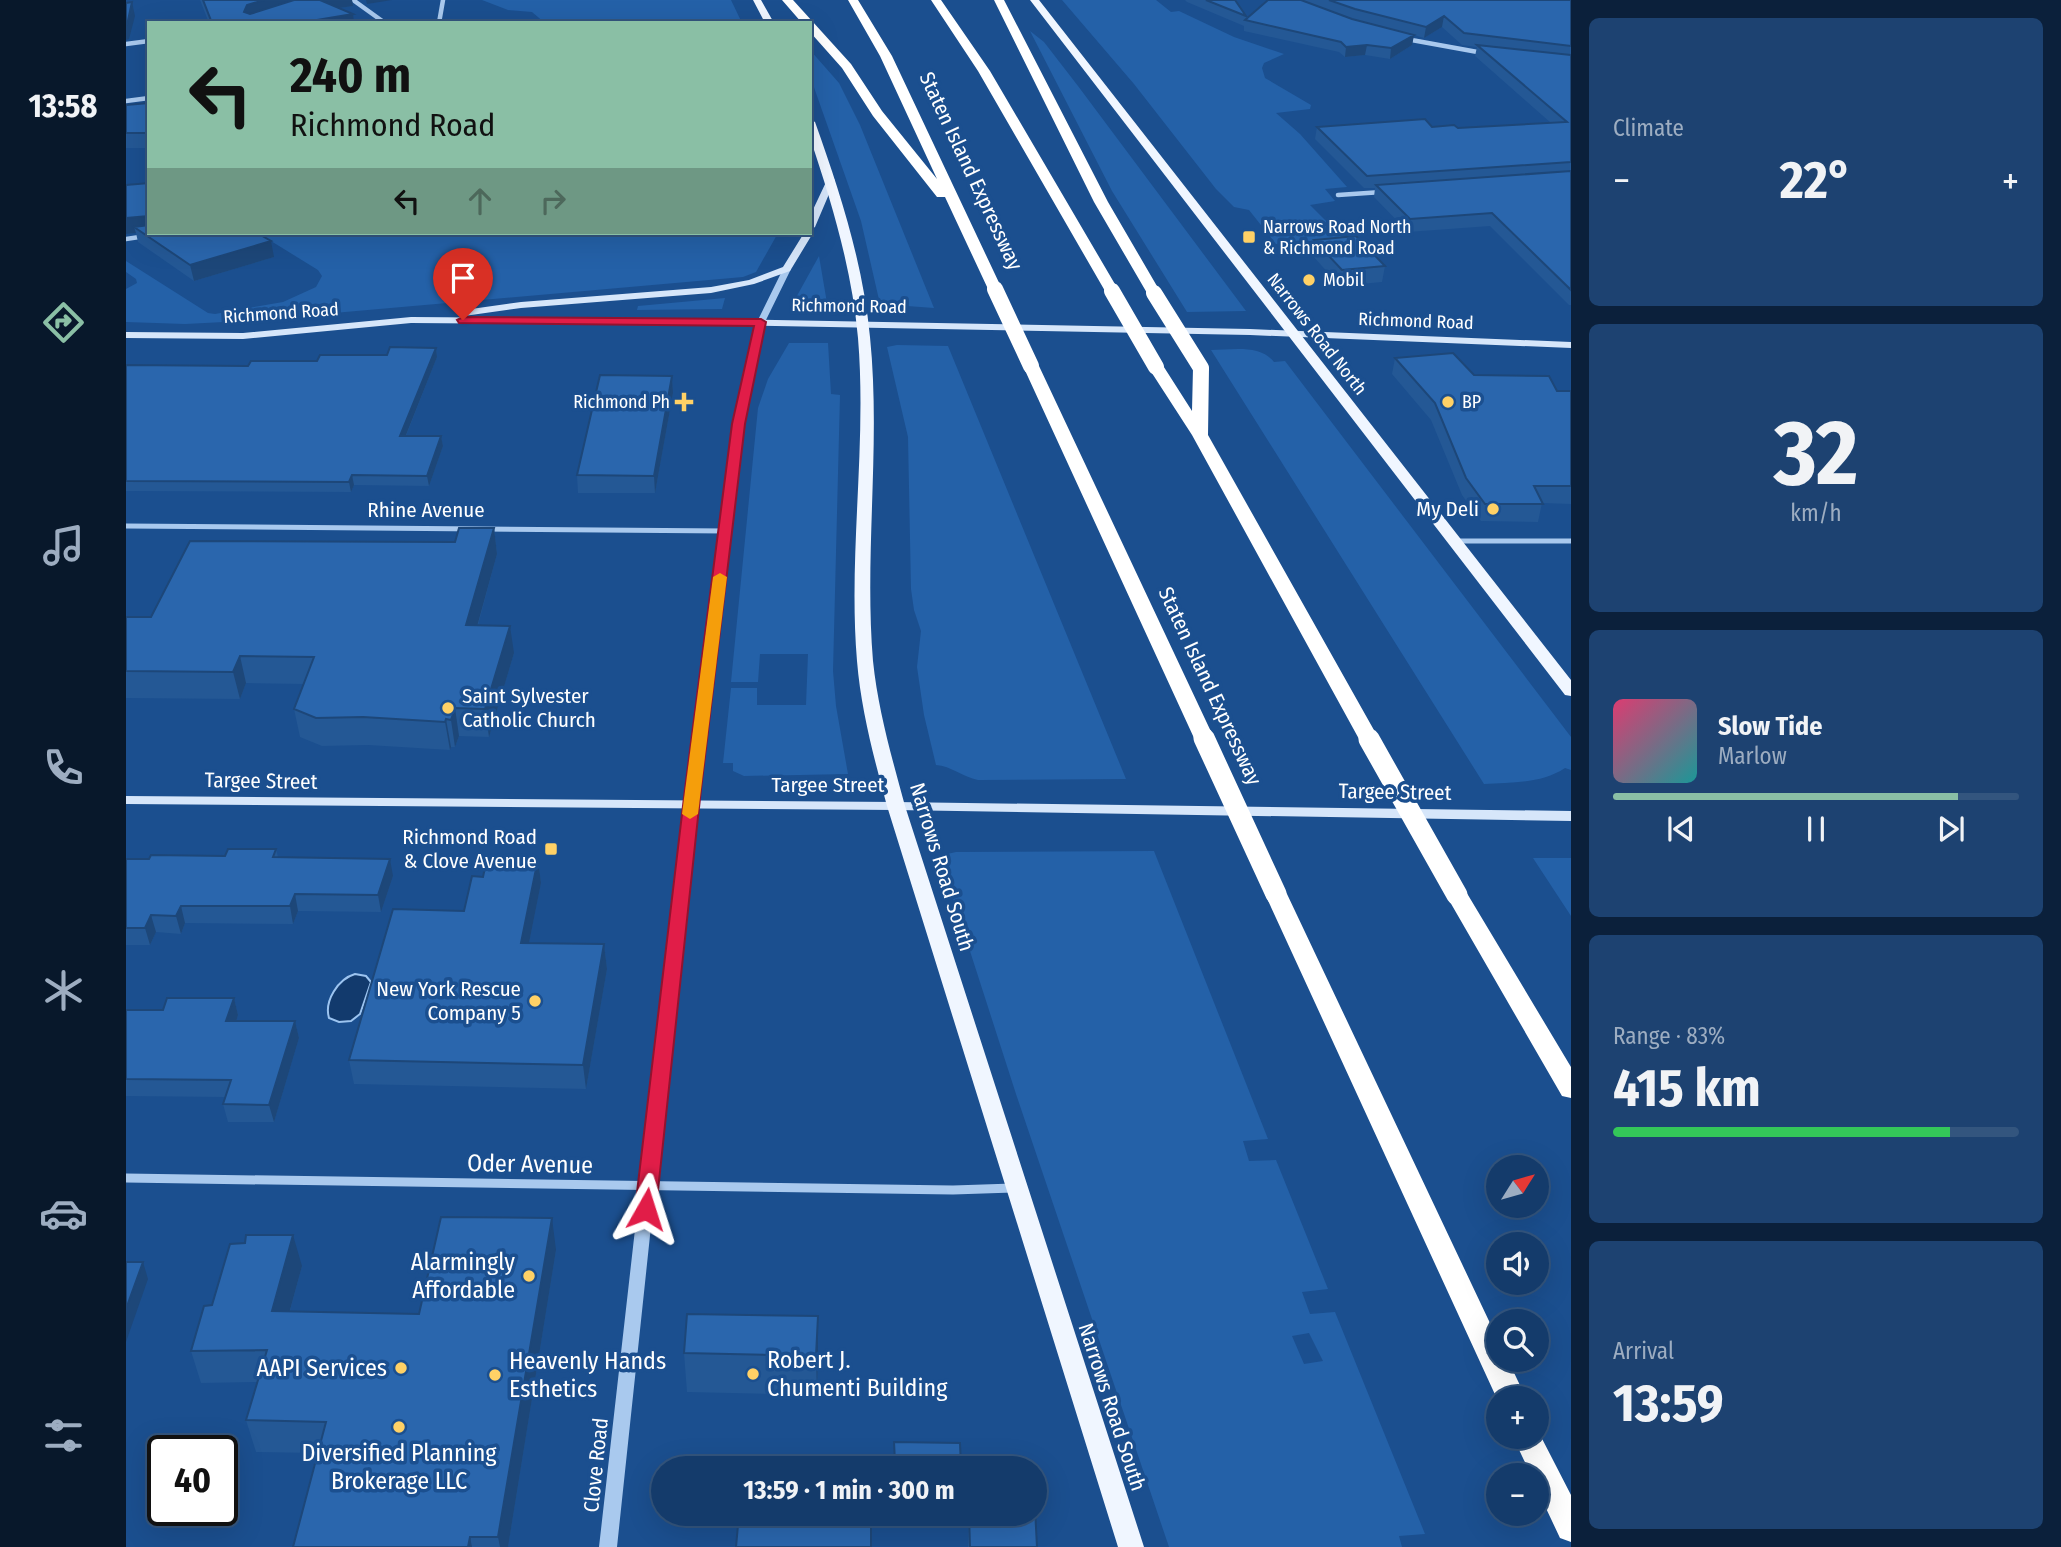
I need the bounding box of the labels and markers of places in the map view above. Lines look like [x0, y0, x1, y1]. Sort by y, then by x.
place label: Narrows Road North & Richmond Road [1263, 216, 1412, 259]
marker: Narrows Road North & Richmond Road [1241, 229, 1257, 245]
pin [433, 248, 493, 320]
place label: Mobil [1323, 269, 1364, 291]
marker: Mobil [1301, 272, 1317, 288]
place label: Richmond Ph [573, 391, 670, 413]
place label: BP [1462, 391, 1481, 413]
marker: Richmond Ph [676, 394, 692, 410]
marker: BP [1440, 394, 1456, 410]
place label: My Deli [1416, 496, 1479, 522]
marker: My Deli [1485, 501, 1501, 517]
place label: Saint Sylvester Catholic Church [462, 683, 596, 733]
marker: Saint Sylvester Catholic Church [440, 700, 456, 716]
place label: Richmond Road & Clove Avenue [402, 824, 537, 874]
marker: Richmond Road & Clove Avenue [543, 841, 559, 857]
place label: New York Rescue Company 5 [376, 976, 521, 1026]
marker: New York Rescue Company 5 [527, 993, 543, 1009]
place label: Alarmingly Affordable [411, 1248, 515, 1304]
marker: Alarmingly Affordable [521, 1268, 537, 1284]
place label: Robert J. Chumenti Building [767, 1346, 948, 1402]
place label: Heavenly Hands Esthetics [509, 1347, 666, 1403]
place label: AAPI Services [256, 1354, 387, 1382]
marker: AAPI Services [393, 1360, 409, 1376]
marker: Robert J. Chumenti Building [745, 1366, 761, 1382]
marker: Heavenly Hands Esthetics [487, 1367, 503, 1383]
marker: Diversified Planning Brokerage LLC [391, 1419, 407, 1435]
place label: Diversified Planning Brokerage LLC [301, 1439, 497, 1495]

